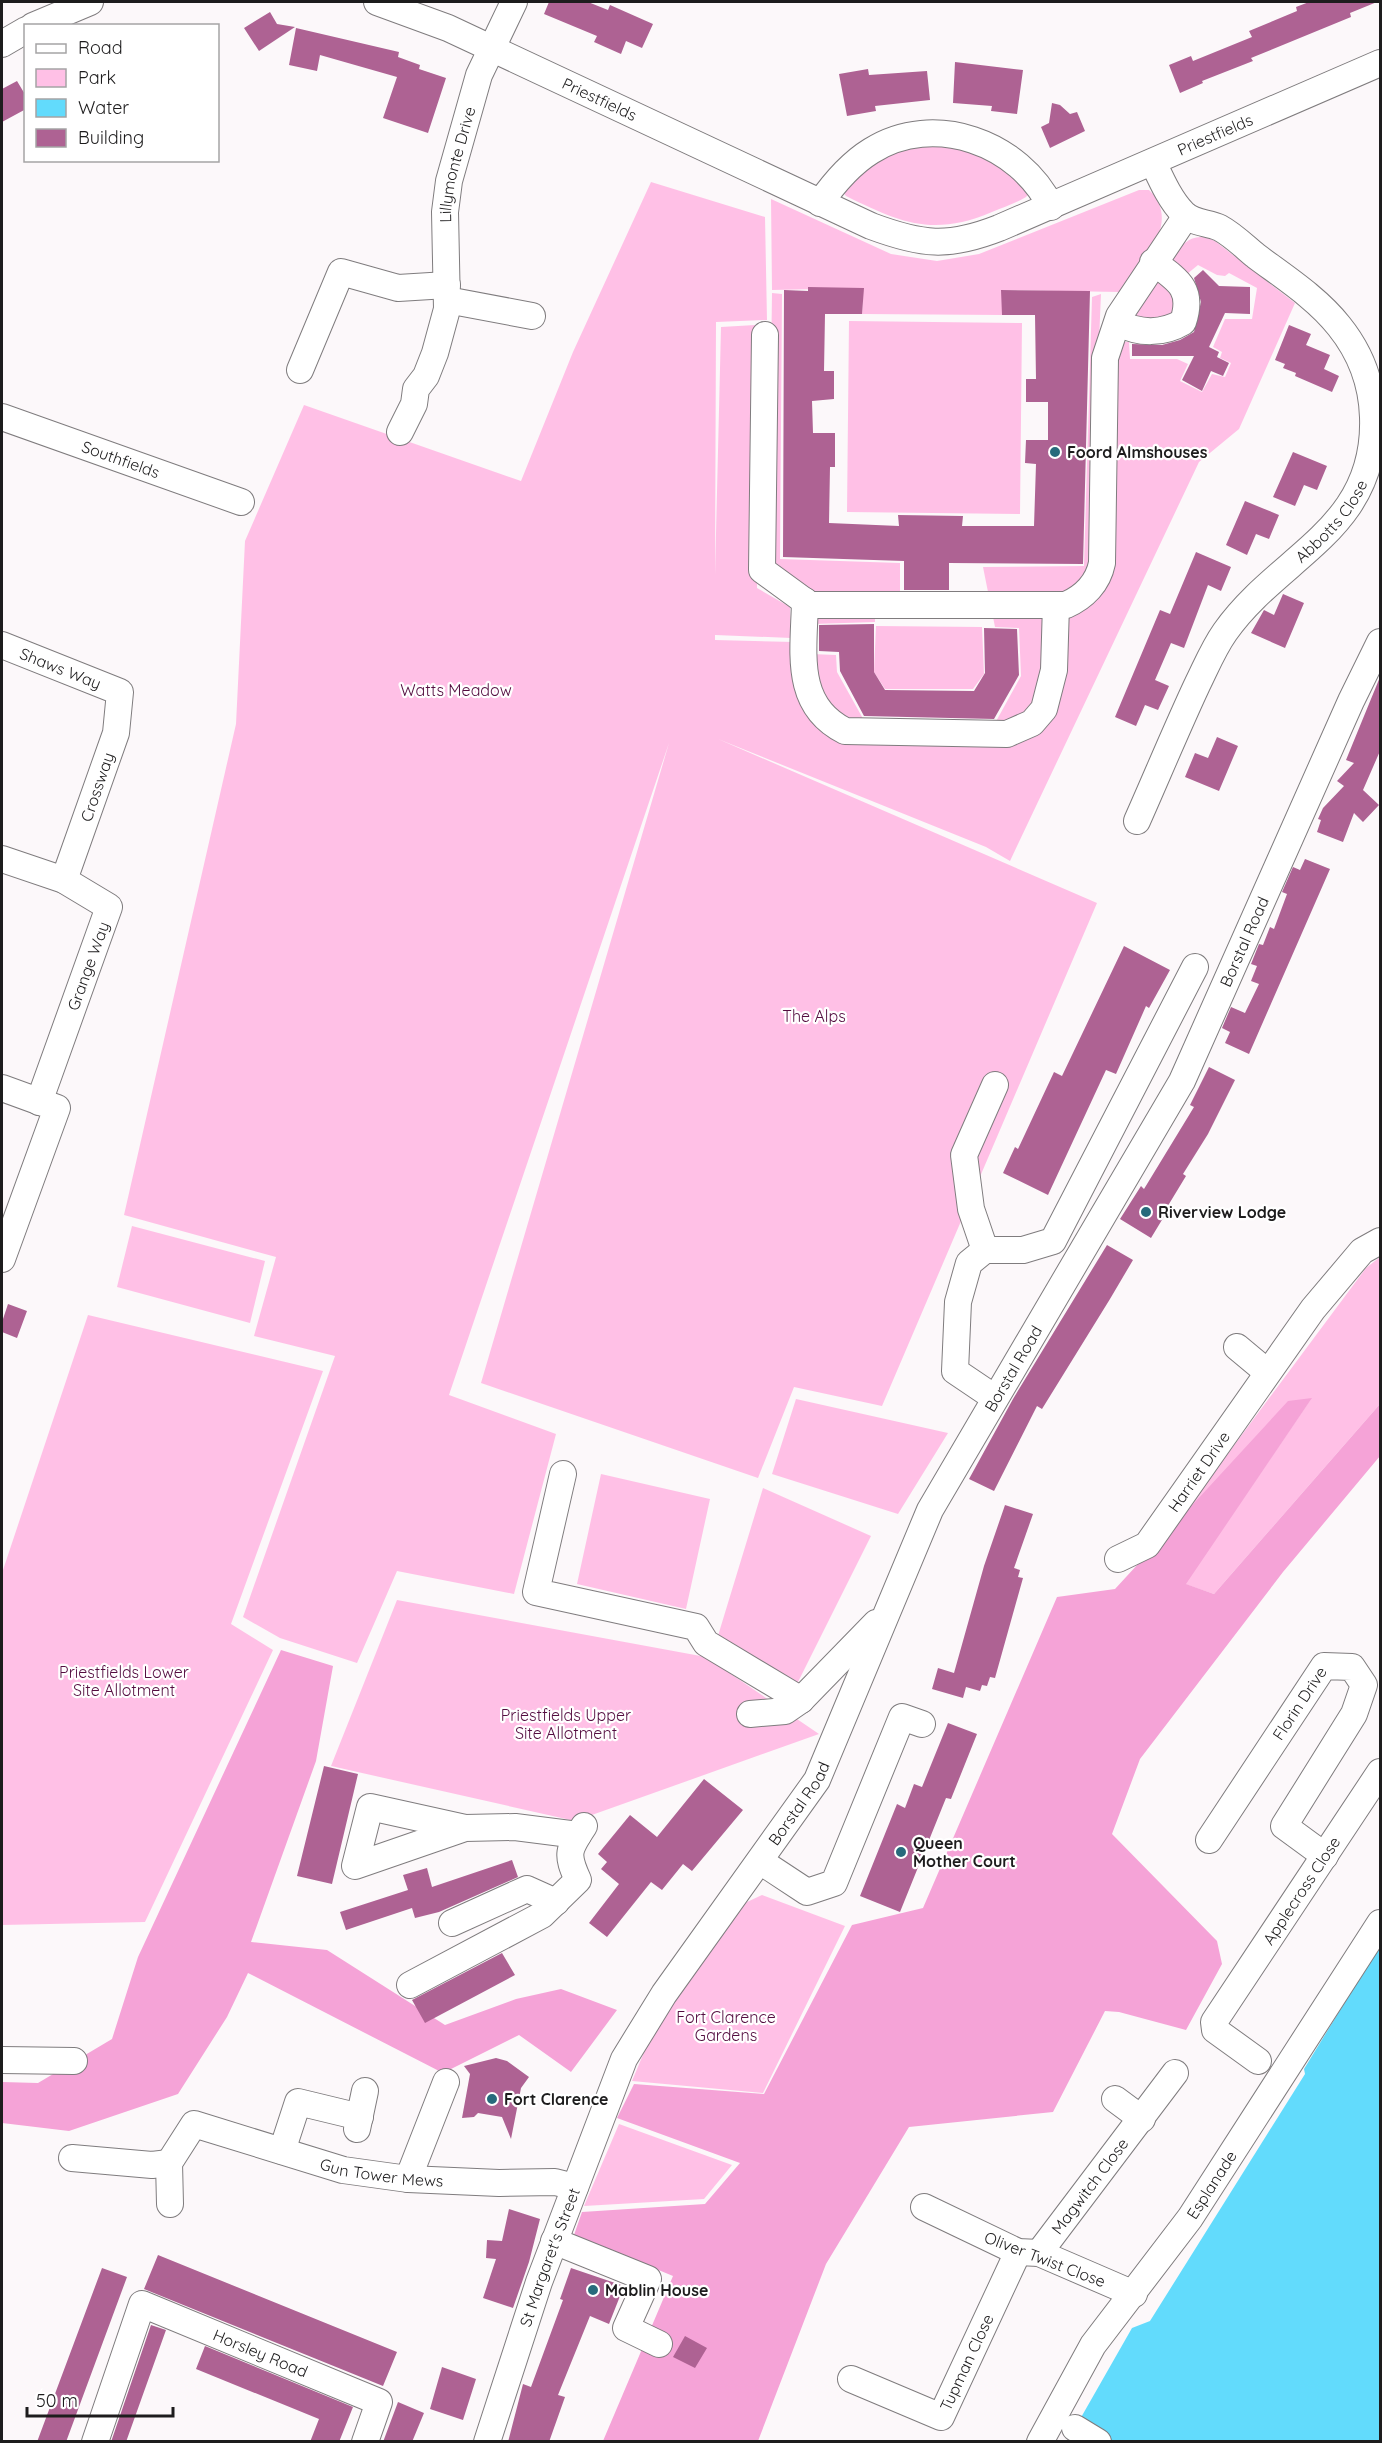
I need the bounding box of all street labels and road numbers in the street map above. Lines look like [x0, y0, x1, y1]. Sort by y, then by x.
street label: Priestfields [559, 73, 640, 125]
street label: Lillymonte Drive [435, 104, 480, 223]
street label: Priestfields [1174, 109, 1256, 160]
street label: Southfields [79, 436, 162, 482]
street label: Abbotts Close [1291, 477, 1371, 567]
street label: Shaws Way [17, 643, 104, 693]
street label: Crossway [76, 750, 118, 824]
street label: Borstal Road [1215, 893, 1273, 990]
street label: Grange Way [63, 919, 113, 1013]
street label: Borstal Road [980, 1322, 1046, 1415]
street label: Harriet Drive [1163, 1427, 1234, 1516]
street label: Florin Drive [1268, 1663, 1331, 1744]
street label: Borstal Road [764, 1759, 834, 1849]
street label: Applecross Close [1258, 1833, 1344, 1948]
street label: Magwitch Close [1047, 2134, 1133, 2238]
street label: Esplanade [1182, 2147, 1241, 2223]
street label: Gun Tower Mews [317, 2153, 444, 2191]
street label: St Margaret's Street [515, 2185, 584, 2329]
street label: Oliver Twist Close [982, 2227, 1108, 2291]
street label: Tupman Close [935, 2311, 998, 2414]
street label: Horsley Road [210, 2325, 311, 2381]

